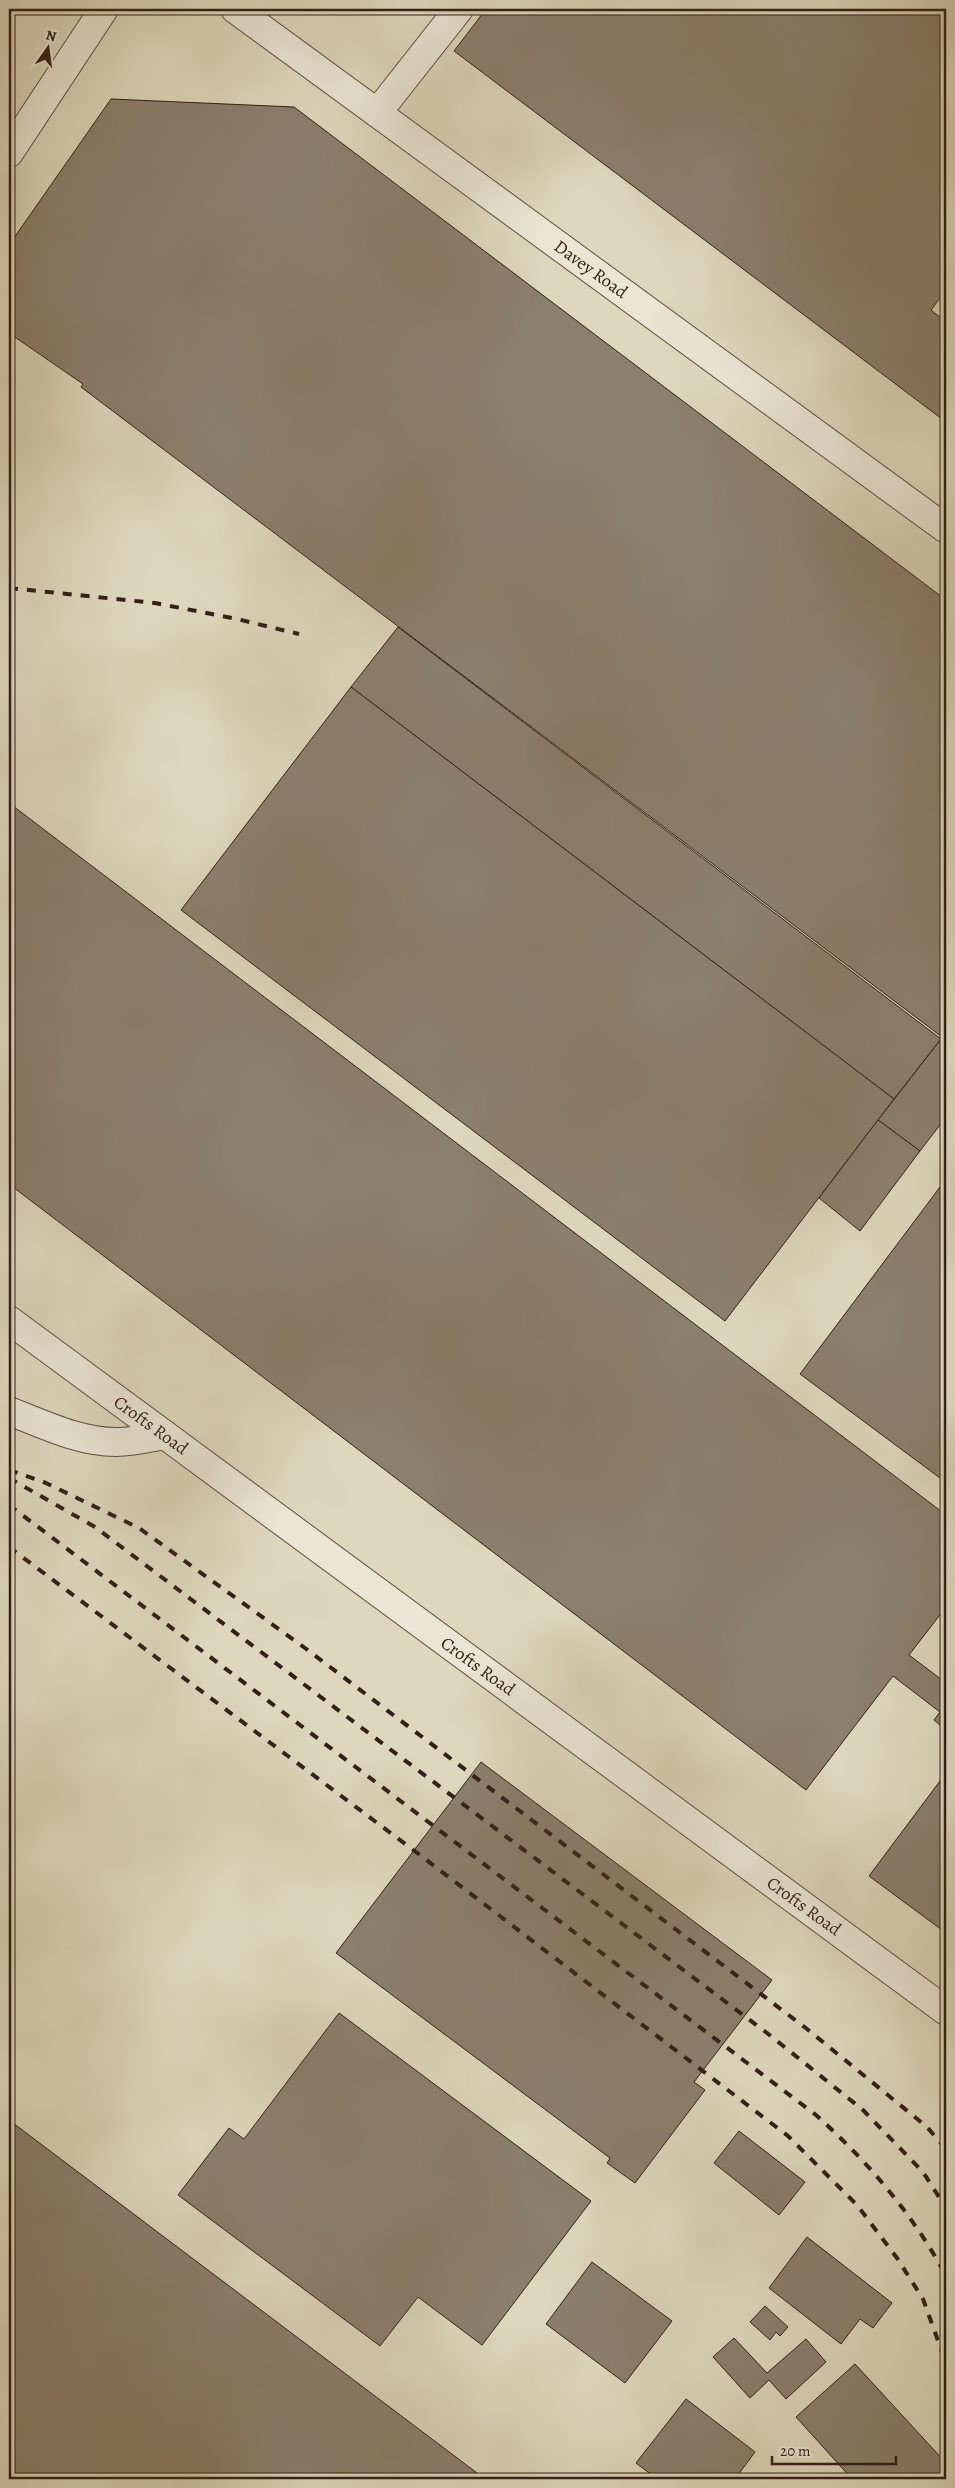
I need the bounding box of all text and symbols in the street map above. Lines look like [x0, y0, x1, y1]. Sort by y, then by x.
north arrow [22, 22, 72, 72]
text: N [44, 25, 58, 46]
street label: Davey Road [549, 234, 633, 304]
street label: Crofts Road [109, 1390, 193, 1460]
street label: Crofts Road [436, 1631, 520, 1701]
street label: Crofts Road [762, 1871, 846, 1941]
scale bar [772, 2433, 896, 2465]
text: 20 m [780, 2441, 811, 2461]

